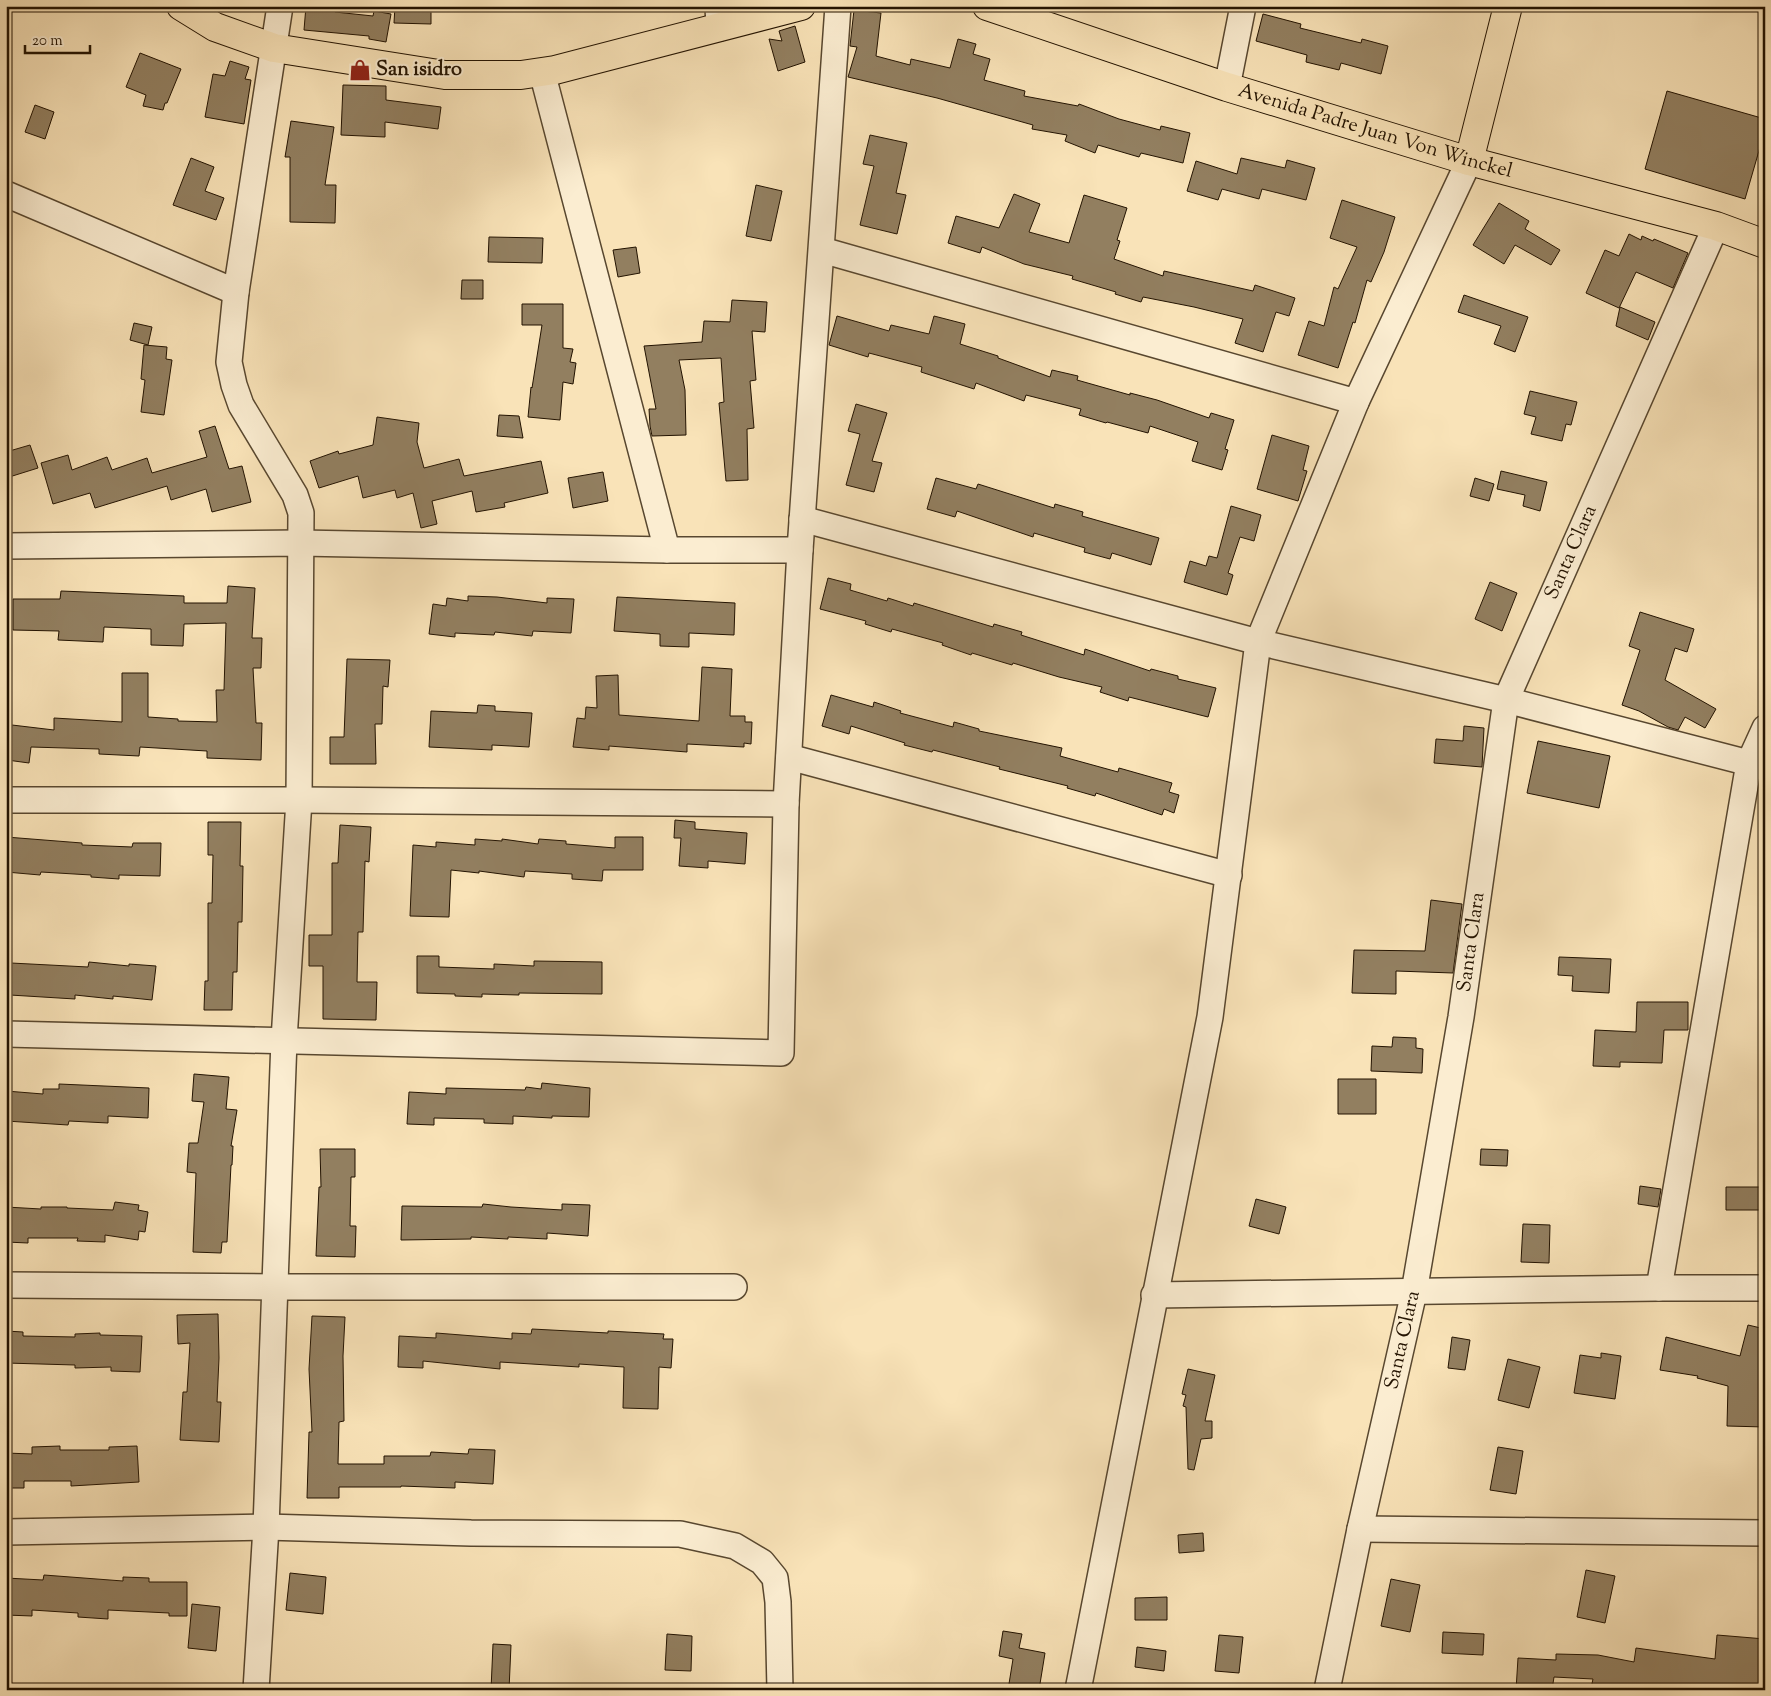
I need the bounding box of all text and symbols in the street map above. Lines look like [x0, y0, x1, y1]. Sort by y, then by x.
scale bar [25, 22, 90, 54]
text: 20 m [32, 31, 63, 52]
place label: San isidro [376, 56, 462, 85]
shop icon: San isidro [347, 57, 373, 83]
street label: Avenida Padre Juan Von Winckel [1234, 77, 1516, 186]
street label: Santa Clara [1538, 501, 1605, 604]
street label: Santa Clara [1450, 890, 1493, 994]
street label: Santa Clara [1378, 1288, 1428, 1392]

